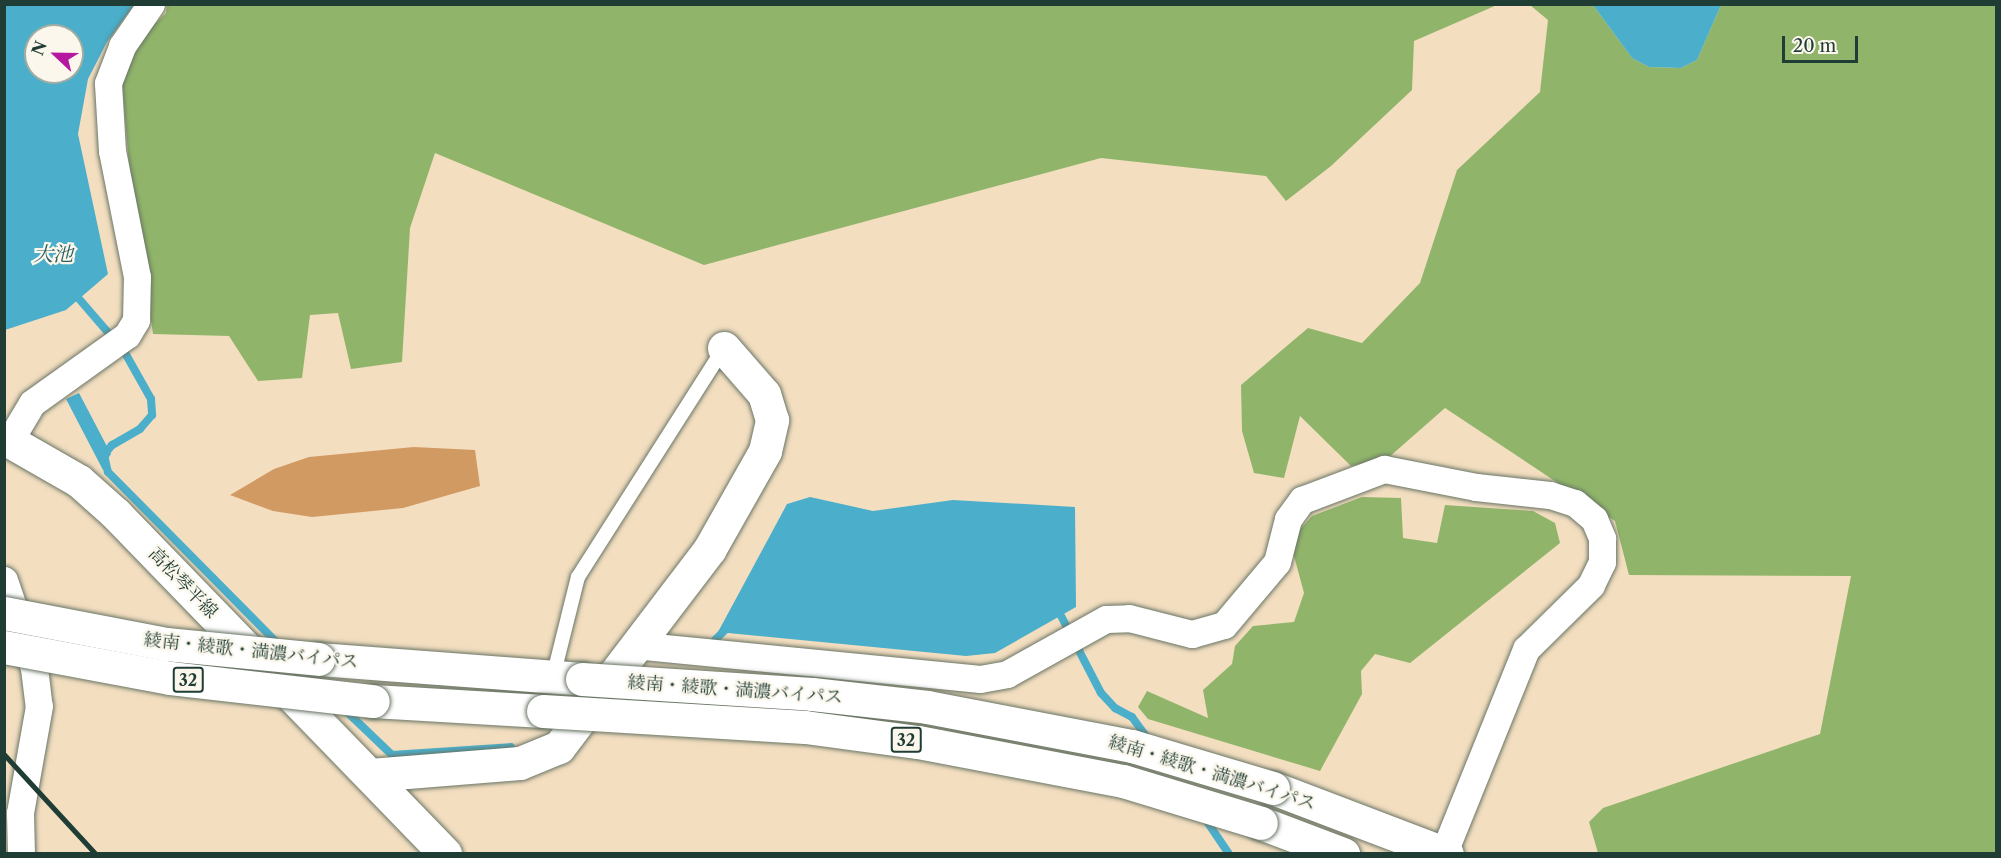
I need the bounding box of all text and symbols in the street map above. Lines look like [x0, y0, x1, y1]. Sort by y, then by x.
north arrow [24, 24, 84, 84]
scale bar [1785, 24, 1862, 62]
text: 20 m [1793, 35, 1836, 57]
text: N [27, 38, 51, 58]
water label: 大池 [33, 242, 73, 266]
street label: 高松琴平線 [144, 543, 222, 623]
street label: 綾南・綾歌・満濃バイパス [142, 629, 360, 673]
road number: 32 [172, 667, 204, 693]
street label: 綾南・綾歌・満濃バイパス [627, 672, 843, 708]
road number: 32 [890, 727, 922, 753]
street label: 綾南・綾歌・満濃バイパス [1106, 731, 1318, 815]

